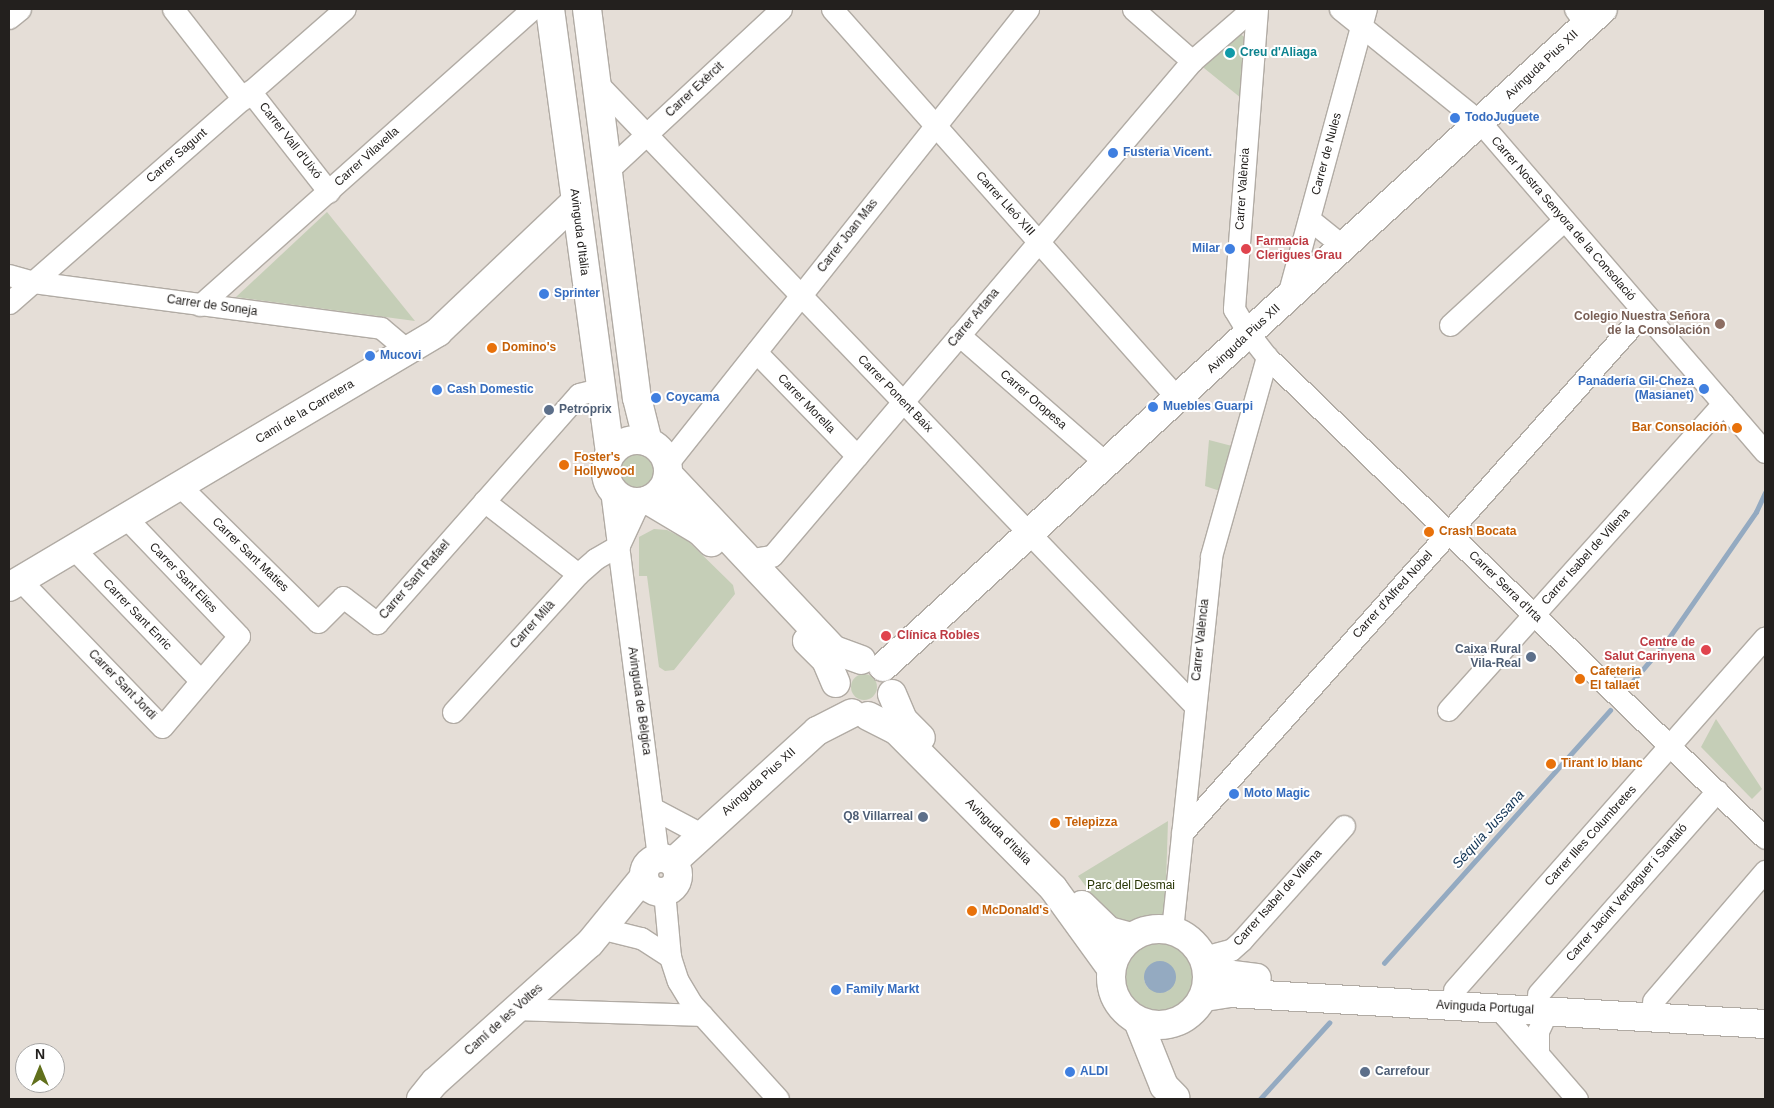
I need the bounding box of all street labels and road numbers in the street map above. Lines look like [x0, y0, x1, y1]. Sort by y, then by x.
street label: Avinguda Pius XII [1503, 28, 1581, 102]
street label: Carrer Exèrcit [663, 59, 727, 121]
street label: Carrer Vall d'Uixó [256, 100, 324, 182]
street label: Carrer de Nules [1309, 111, 1345, 197]
street label: Carrer Vilavella [332, 124, 402, 190]
street label: Carrer Sagunt [144, 126, 210, 186]
street label: Carrer Nostra Senyora de la Consolació [1488, 134, 1638, 304]
street label: Carrer València [1233, 147, 1253, 231]
street label: Carrer Lleó XIII [972, 169, 1038, 239]
street label: Avinguda d'Itàlia [567, 188, 591, 276]
street label: Carrer Joan Mas [815, 196, 881, 276]
street label: Carrer Artana [945, 286, 1003, 350]
street label: Carrer de Soneja [166, 293, 258, 319]
street label: Avinguda Pius XII [1205, 302, 1283, 376]
street label: Carrer Ponent Baix [854, 352, 936, 436]
street label: Carrer Oropesa [997, 367, 1069, 433]
street label: Carrer Morella [774, 371, 838, 437]
street label: Camí de la Carretera [253, 377, 357, 447]
street label: Carrer Isabel de Villena [1539, 506, 1633, 608]
street label: Carrer Sant Maties [209, 515, 291, 595]
street label: Carrer Sant Rafael [377, 538, 453, 622]
street label: Carrer Sant Elies [146, 540, 220, 616]
street label: Carrer d'Alfred Nobel [1350, 548, 1436, 642]
street label: Carrer Serra d'Irta [1465, 548, 1545, 626]
street label: Carrer Sant Enric [100, 577, 174, 653]
street label: Carrer Milà [508, 598, 558, 652]
street label: Carrer València [1190, 598, 1212, 682]
street label: Avinguda de Bèlgica [624, 646, 654, 756]
street label: Carrer Sant Jordi [85, 647, 159, 723]
street label: Avinguda Pius XII [719, 745, 799, 819]
street label: Carrer Illes Columbretes [1542, 783, 1640, 889]
street label: Avinguda d'Itàlia [962, 796, 1034, 868]
street label: Carrer Jacint Verdaguer i Santaló [1563, 821, 1691, 965]
street label: Carrer Isabel de Villena [1231, 847, 1325, 949]
street label: Camí de les Voltes [462, 981, 546, 1059]
street label: Avinguda Portugal [1436, 998, 1534, 1018]

